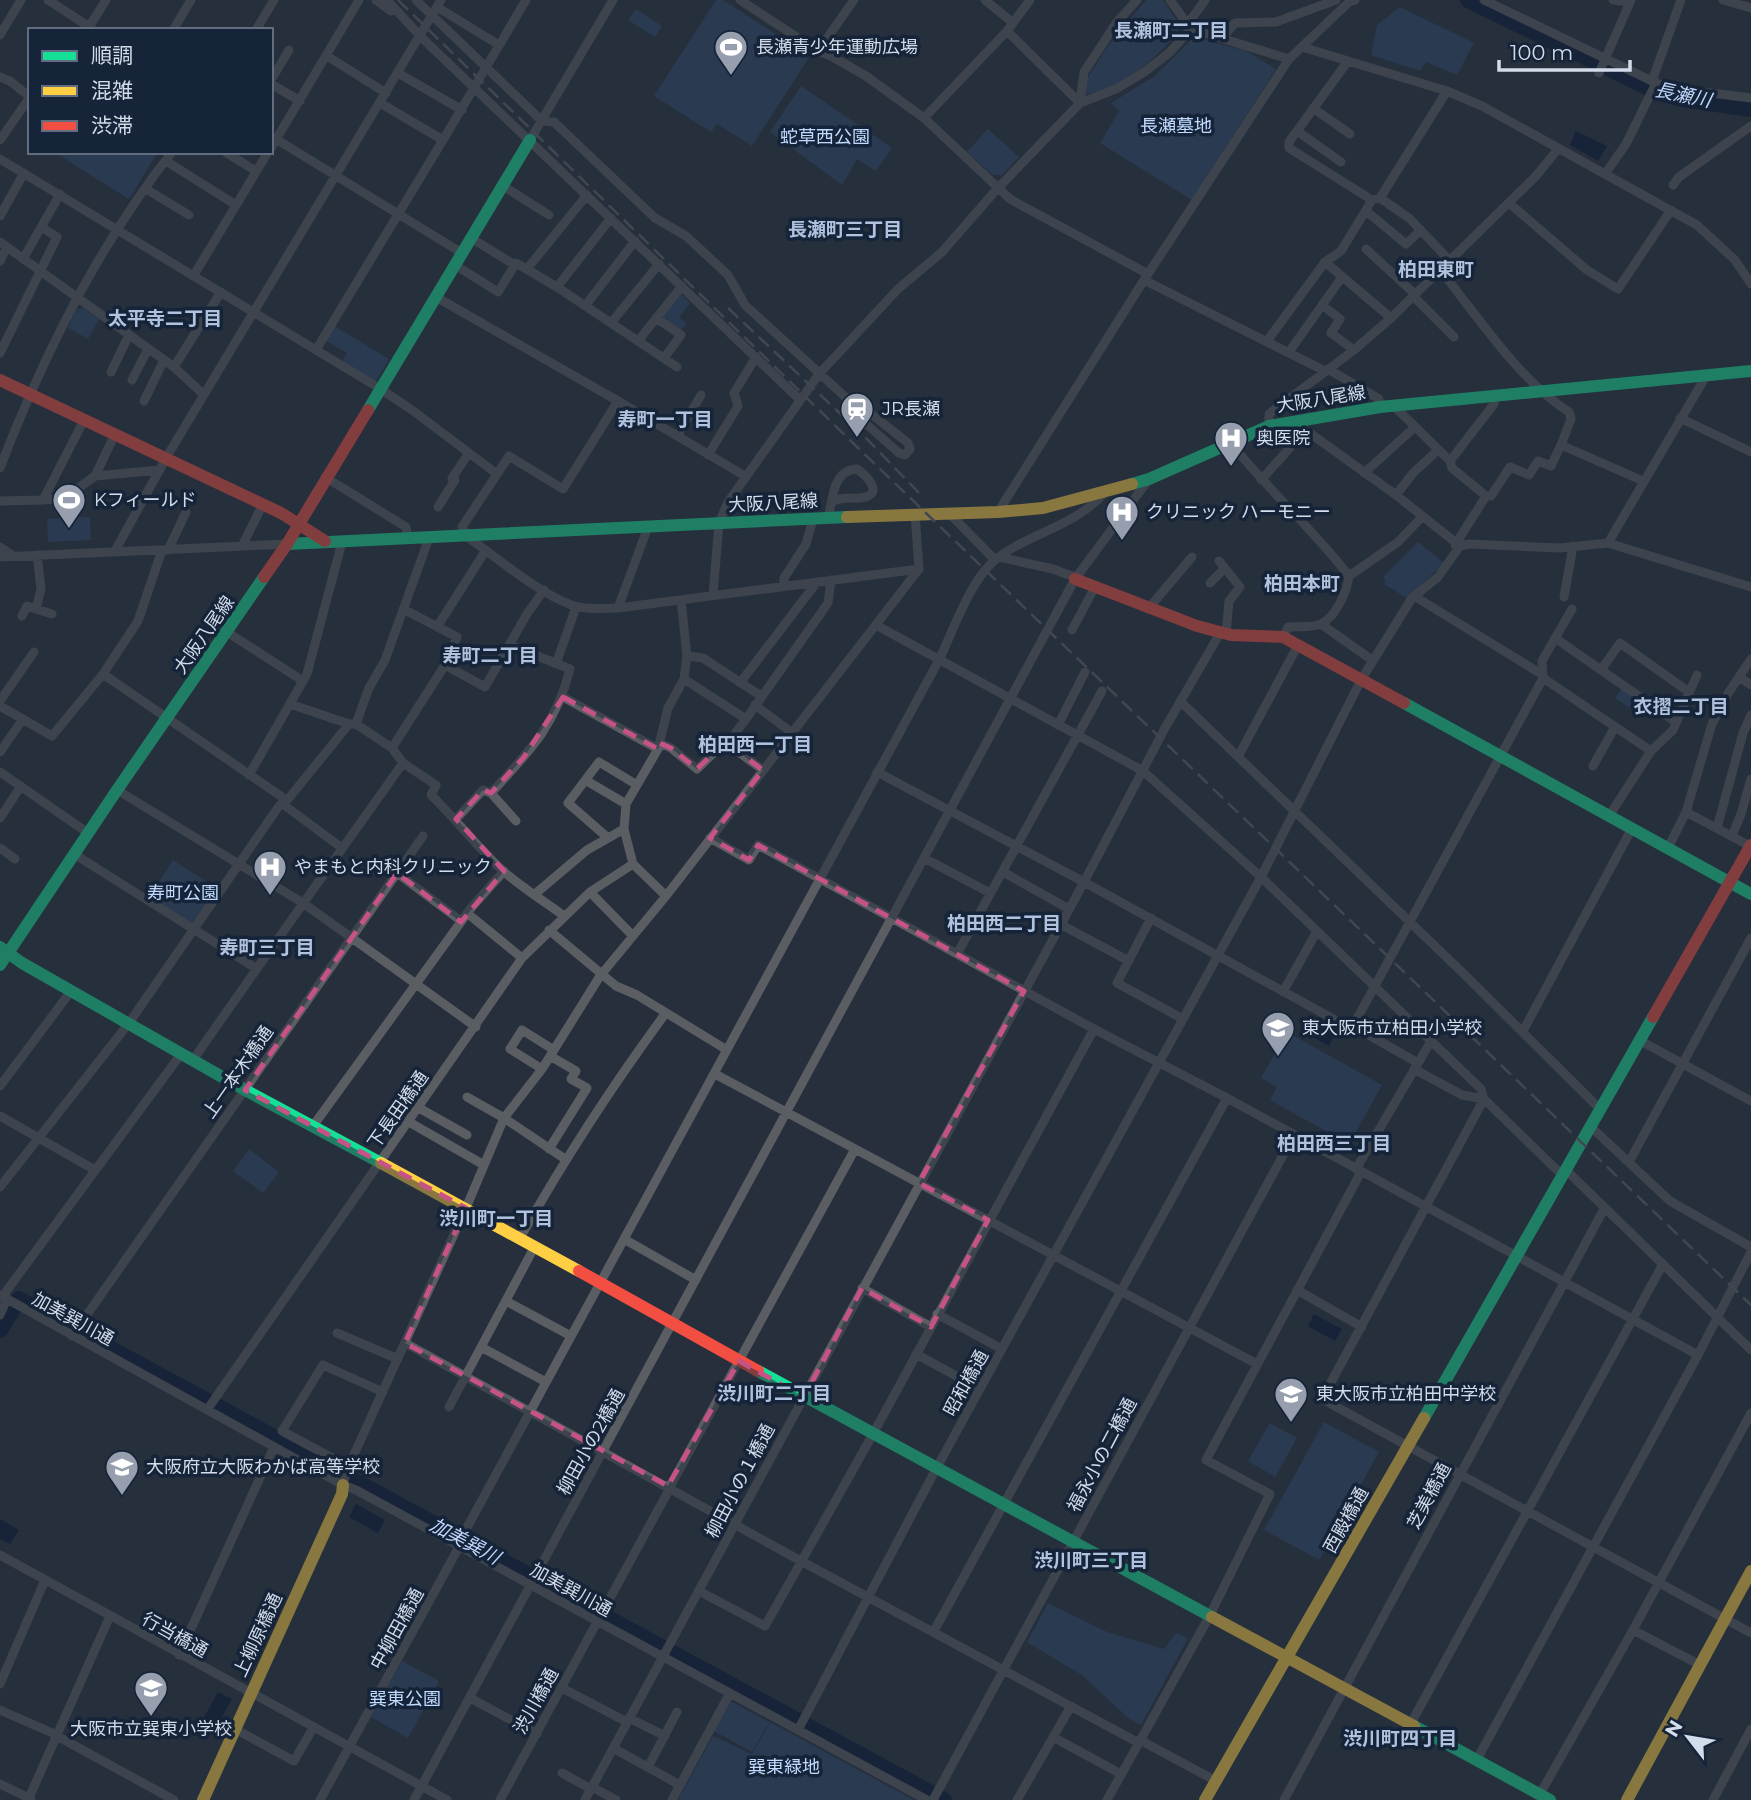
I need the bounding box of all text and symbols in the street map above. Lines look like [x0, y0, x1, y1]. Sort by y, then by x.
district label: 長瀬町二丁目 [1114, 19, 1228, 42]
legend [28, 28, 273, 154]
sports icon: 長瀬青少年運動広場 [712, 28, 750, 77]
scale bar [1499, 28, 1630, 72]
place label: 長瀬青少年運動広場 [756, 36, 918, 58]
text: 100 m [1510, 40, 1573, 65]
text: 順調 [91, 43, 133, 68]
text: 混雑 [91, 78, 133, 103]
water label: 長瀬川 [1653, 78, 1715, 113]
text: 渋滞 [91, 113, 133, 138]
park label: 長瀬墓地 [1140, 115, 1212, 137]
park label: 蛇草西公園 [780, 126, 870, 148]
district label: 長瀬町三丁目 [788, 218, 902, 241]
district label: 柏田東町 [1398, 258, 1474, 281]
district label: 太平寺二丁目 [108, 307, 222, 330]
street label: 大阪八尾線 [1275, 381, 1367, 417]
station icon: JR長瀬 [838, 390, 876, 439]
place label: JR長瀬 [881, 398, 940, 420]
district label: 寿町一丁目 [617, 408, 713, 431]
hospital icon: 奥医院 [1212, 419, 1250, 468]
place label: 奥医院 [1256, 427, 1310, 449]
sports icon: Kフィールド [50, 481, 88, 530]
place label: Kフィールド [94, 489, 196, 511]
street label: 大阪八尾線 [727, 490, 819, 516]
hospital icon: クリニック ハーモニー [1103, 493, 1141, 542]
place label: クリニック ハーモニー [1146, 501, 1331, 523]
district label: 柏田本町 [1264, 572, 1340, 595]
street label: 大阪八尾線 [169, 592, 239, 678]
district label: 寿町二丁目 [442, 644, 538, 667]
district label: 衣摺二丁目 [1633, 695, 1729, 718]
district label: 柏田西一丁目 [698, 733, 812, 756]
hospital icon: やまもと内科クリニック [251, 848, 289, 897]
place label: やまもと内科クリニック [294, 856, 492, 878]
park label: 寿町公園 [147, 882, 219, 904]
district label: 柏田西二丁目 [947, 912, 1061, 935]
district label: 寿町三丁目 [219, 936, 315, 959]
school or university icon: 東大阪市立柏田小学校 [1259, 1009, 1297, 1058]
place label: 東大阪市立柏田小学校 [1302, 1017, 1482, 1039]
street label: 上一本木橋通 [198, 1021, 278, 1123]
street label: 下長田橋通 [363, 1067, 433, 1153]
district label: 柏田西三丁目 [1277, 1132, 1391, 1155]
district label: 渋川町一丁目 [439, 1207, 553, 1230]
street label: 加美巽川通 [28, 1288, 118, 1350]
street label: 昭和橋通 [939, 1346, 993, 1420]
school or university icon: 東大阪市立柏田中学校 [1272, 1375, 1310, 1424]
district label: 渋川町二丁目 [717, 1382, 831, 1405]
place label: 東大阪市立柏田中学校 [1316, 1383, 1496, 1405]
street label: 柳田小の2橋通 [553, 1385, 629, 1499]
street label: 福永小の二橋通 [1063, 1394, 1141, 1516]
street label: 柳田小の１橋通 [701, 1420, 779, 1542]
school or university icon: 大阪府立大阪わかば高等学校 [103, 1448, 141, 1497]
place label: 大阪府立大阪わかば高等学校 [146, 1456, 380, 1478]
street label: 芝美橋通 [1402, 1459, 1456, 1533]
street label: 西殿橋通 [1319, 1483, 1373, 1557]
water label: 加美巽川 [426, 1513, 506, 1570]
district label: 渋川町三丁目 [1034, 1549, 1148, 1572]
street label: 加美巽川通 [526, 1559, 616, 1621]
street label: 中柳田橋通 [366, 1584, 428, 1674]
street label: 上柳原橋通 [229, 1590, 287, 1680]
street label: 行当橋通 [138, 1608, 212, 1662]
street label: 渋川橋通 [509, 1664, 563, 1738]
school or university icon: 大阪市立巽東小学校 [132, 1669, 170, 1718]
park label: 巽東公園 [369, 1688, 441, 1710]
north arrow [1653, 1702, 1723, 1772]
text: N [1660, 1716, 1688, 1741]
place label: 大阪市立巽東小学校 [70, 1718, 232, 1740]
district label: 渋川町四丁目 [1343, 1727, 1457, 1750]
park label: 巽東緑地 [748, 1756, 820, 1778]

